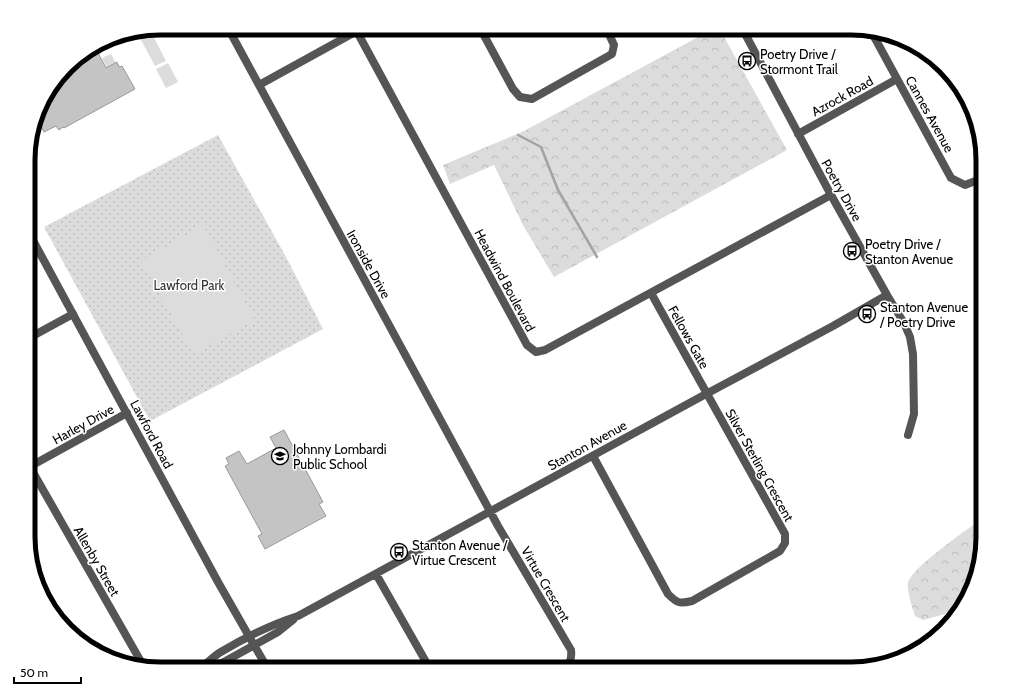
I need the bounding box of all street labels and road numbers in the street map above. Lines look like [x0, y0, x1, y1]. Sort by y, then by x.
street label: Azrock Road [808, 73, 876, 119]
street label: Cannes Avenue [902, 73, 958, 155]
street label: Poetry Drive [818, 156, 866, 224]
street label: Headwind Boulevard [471, 226, 539, 334]
street label: Ironside Drive [344, 227, 394, 301]
street label: Fellows Gate [665, 303, 713, 372]
street label: Lawford Road [127, 397, 177, 471]
street label: Harley Drive [50, 400, 117, 447]
street label: Silver Sterling Crescent [722, 406, 798, 525]
street label: Stanton Avenue [545, 416, 630, 473]
street label: Allenby Street [71, 523, 124, 599]
street label: Virtue Crescent [518, 544, 574, 625]

